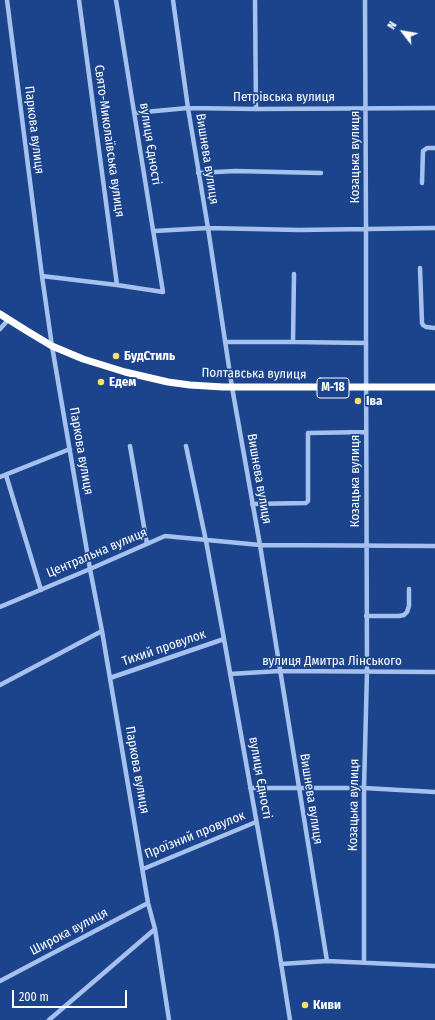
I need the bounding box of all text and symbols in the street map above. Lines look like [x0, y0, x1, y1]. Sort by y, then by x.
north arrow [383, 12, 423, 52]
text: N [385, 19, 400, 32]
street label: Свято-Миколаївська вулиця [91, 64, 127, 218]
street label: Паркова вулиця [21, 85, 47, 175]
street label: Петрівська вулиця [233, 89, 335, 105]
street label: вулиця Єдності [136, 102, 164, 186]
street label: Козацька вулиця [347, 111, 363, 203]
street label: Вишнева вулиця [192, 113, 222, 205]
place label: БудСтиль [124, 348, 175, 364]
marker: БудСтиль [111, 351, 121, 361]
street label: Полтавська вулиця [201, 365, 307, 383]
place label: Едем [109, 374, 136, 390]
marker: Едем [96, 377, 106, 387]
road number: М-18 [317, 378, 349, 398]
place label: Іва [366, 393, 382, 409]
marker: Іва [353, 396, 363, 406]
street label: Паркова вулиця [66, 406, 96, 496]
street label: Вишнева вулиця [243, 433, 275, 525]
street label: Козацька вулиця [347, 435, 363, 527]
street label: Центральна вулиця [44, 525, 150, 581]
street label: Тихий провулок [120, 626, 208, 670]
street label: вулиця Дмитра Лінського [262, 653, 402, 669]
street label: Паркова вулиця [122, 725, 152, 815]
street label: вулиця Єдності [245, 736, 275, 820]
street label: Вишнева вулиця [296, 753, 326, 845]
street label: Козацька вулиця [345, 759, 363, 851]
street label: Проїзний провулок [143, 808, 247, 862]
street label: Широка вулиця [27, 905, 111, 959]
scale bar [14, 982, 129, 1008]
text: 200 m [19, 990, 49, 1004]
place label: Киви [313, 997, 341, 1013]
marker: Киви [300, 1000, 310, 1010]

